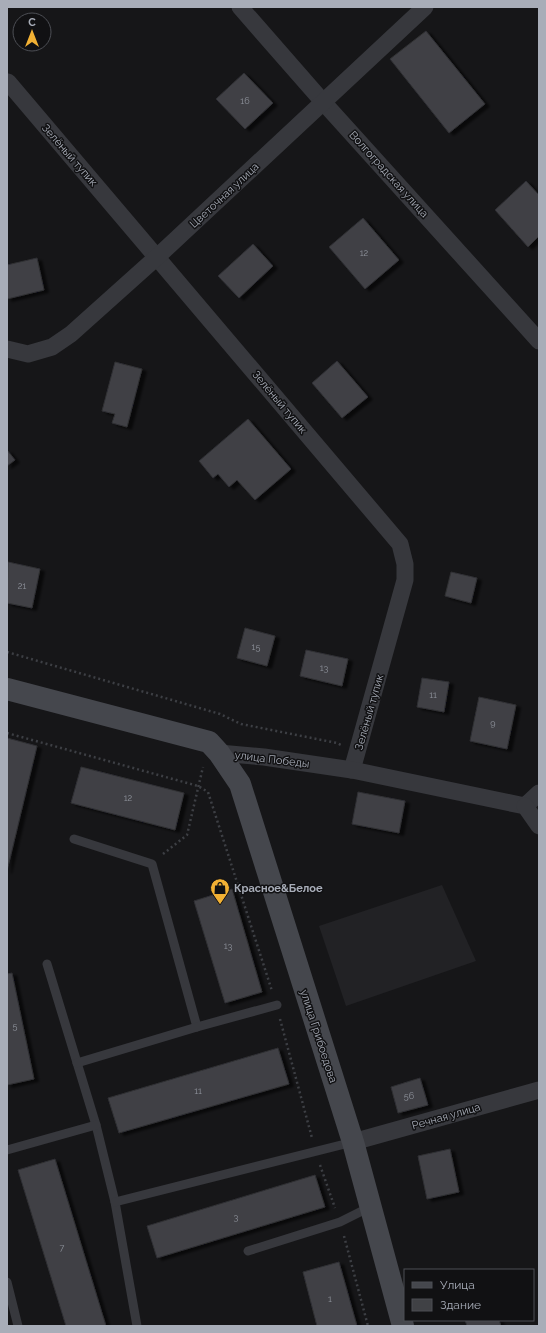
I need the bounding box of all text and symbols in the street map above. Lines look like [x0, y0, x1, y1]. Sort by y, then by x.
north arrow [12, 12, 52, 52]
text: С [28, 16, 36, 29]
house number: 16 [240, 96, 250, 106]
street label: Зелёный тупик [39, 122, 100, 189]
street label: Волгоградская улица [346, 128, 431, 220]
street label: Цветочная улица [187, 160, 262, 231]
house number: 12 [360, 248, 369, 258]
street label: Зелёный тупик [250, 368, 310, 437]
house number: 21 [18, 581, 26, 591]
house number: 15 [252, 642, 260, 652]
house number: 13 [320, 663, 329, 673]
street label: Зелёный тупик [352, 673, 387, 751]
house number: 11 [429, 690, 437, 700]
house number: 9 [490, 718, 496, 728]
street label: улица Победы [234, 748, 310, 771]
house number: 12 [124, 793, 133, 803]
shop icon: Красное&Белое [209, 877, 231, 905]
place label: Красное&Белое [234, 882, 323, 895]
house number: 13 [224, 941, 233, 951]
street label: улица Грибоедова [297, 988, 340, 1084]
house number: 5 [13, 1021, 18, 1031]
house number: 11 [194, 1086, 202, 1096]
house number: 56 [404, 1091, 415, 1101]
street label: Речная улица [410, 1100, 482, 1132]
house number: 3 [234, 1212, 239, 1222]
house number: 7 [60, 1243, 65, 1253]
legend [404, 1269, 534, 1321]
text: Улица [440, 1278, 475, 1292]
house number: 1 [328, 1294, 332, 1304]
text: Здание [440, 1298, 481, 1312]

